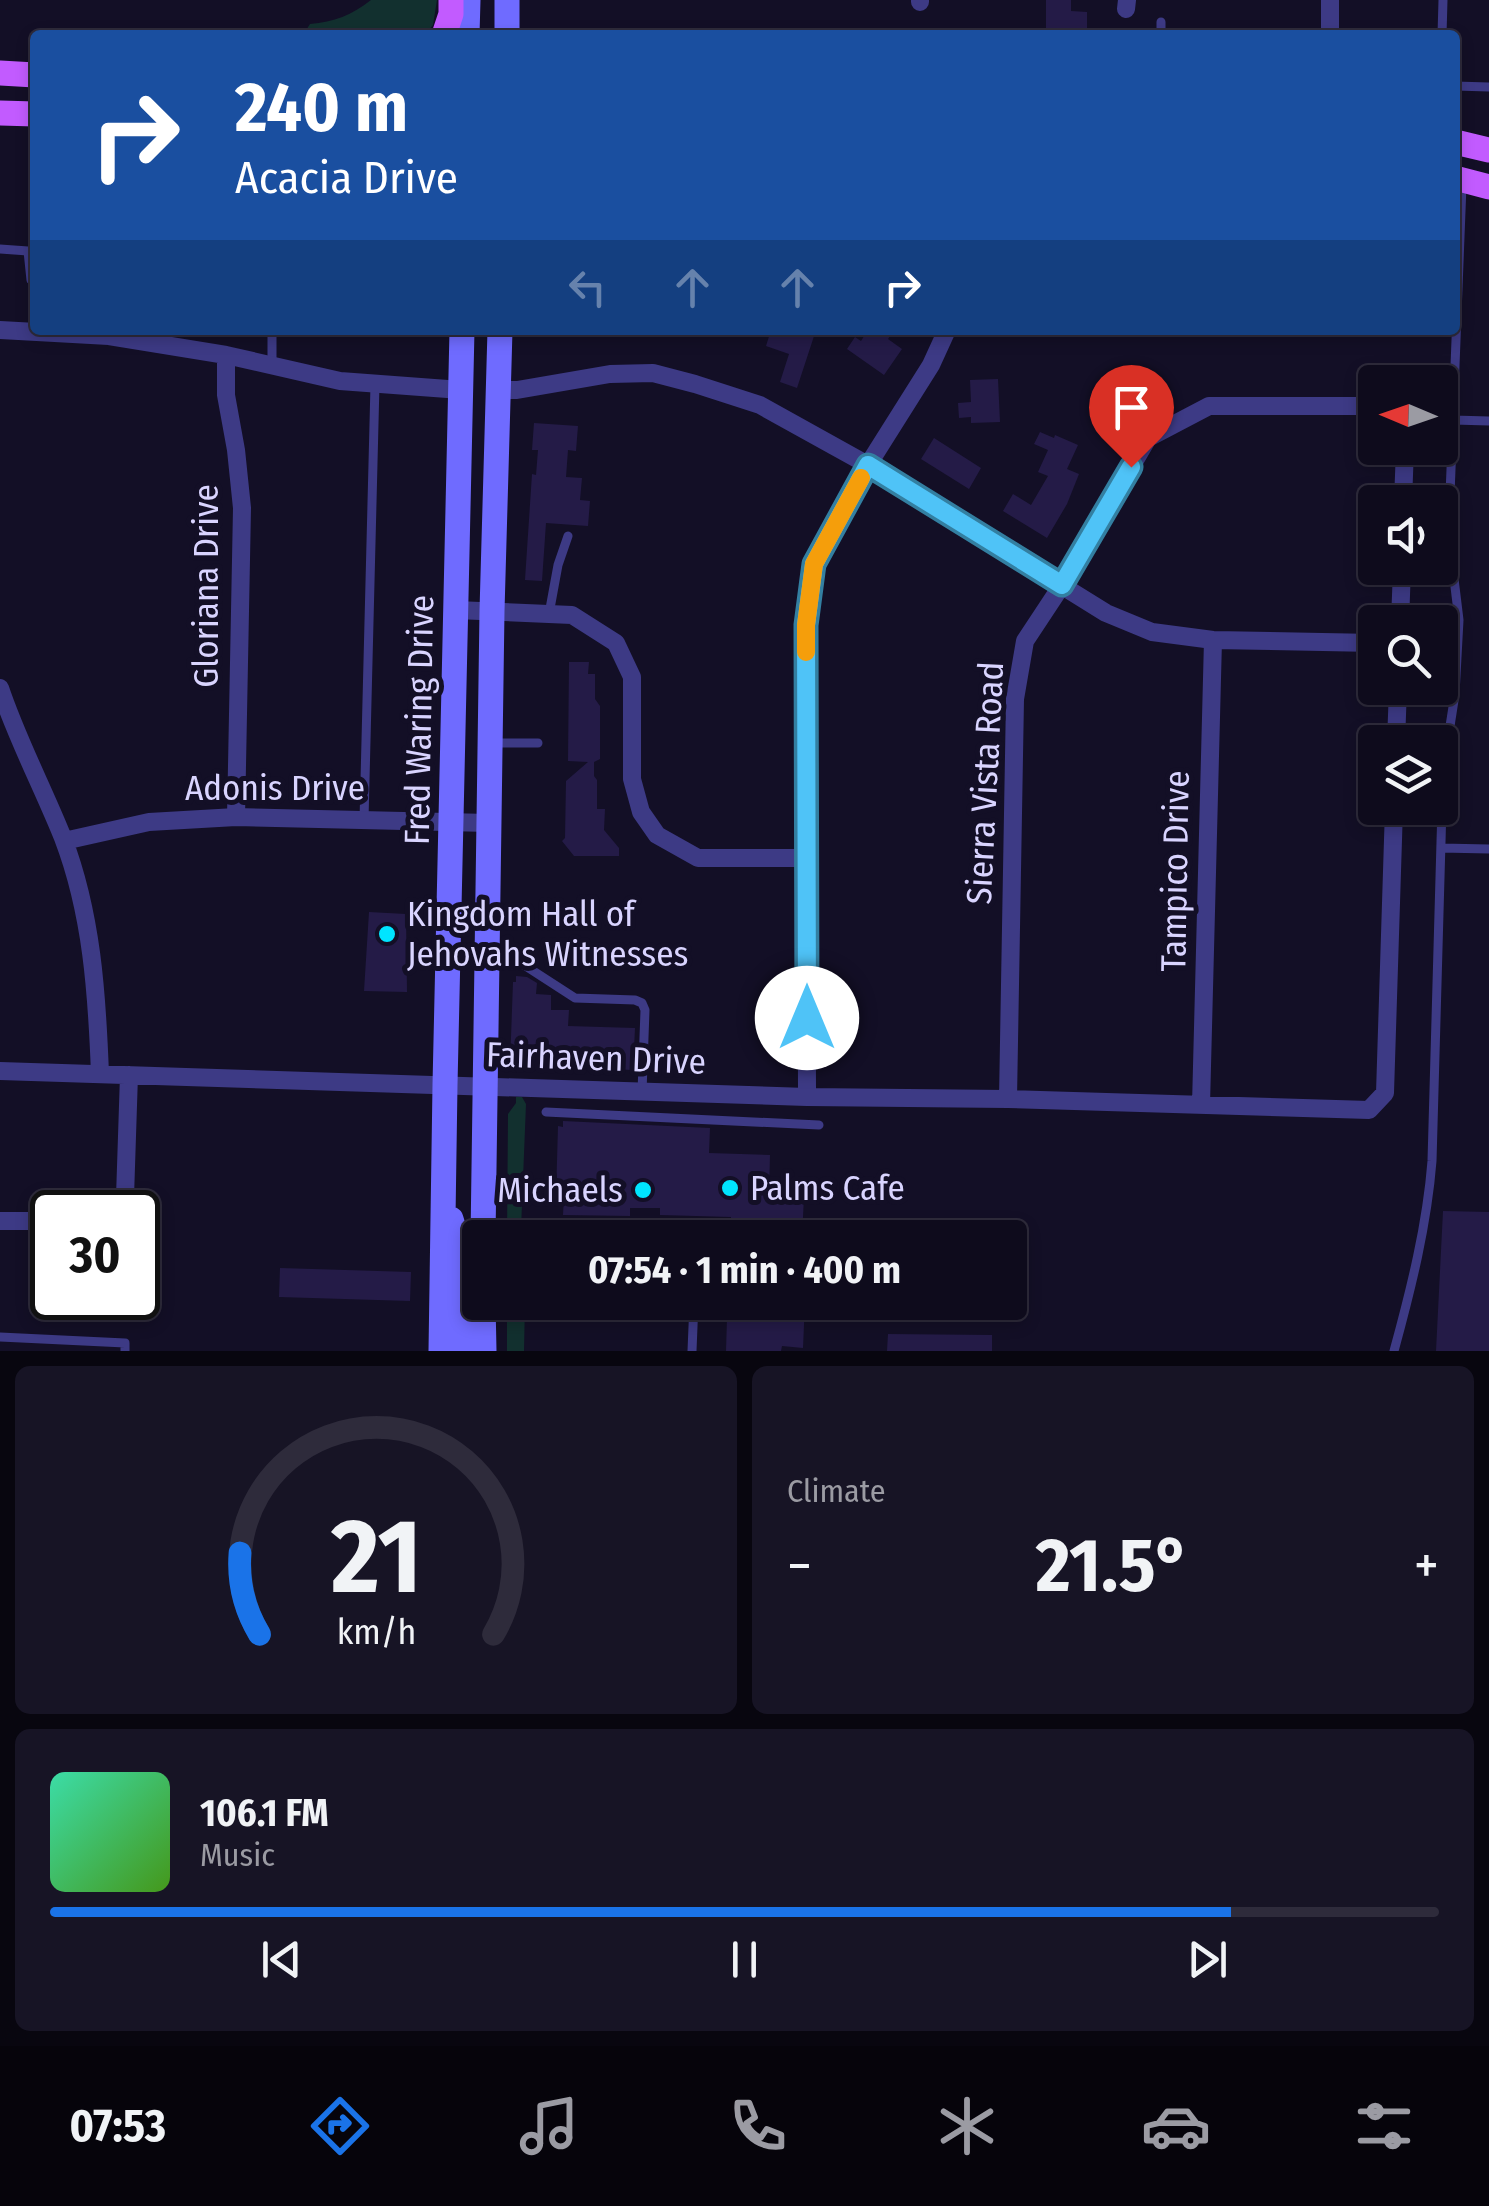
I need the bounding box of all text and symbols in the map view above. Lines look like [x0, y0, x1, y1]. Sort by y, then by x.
text: 240 m [235, 66, 408, 150]
icon: right [70, 70, 200, 200]
text: Acacia Drive [235, 151, 458, 205]
icon: left [560, 260, 615, 315]
icon: ahead [665, 260, 720, 315]
icon: ahead [770, 260, 825, 315]
icon: right [875, 260, 930, 315]
pin [1089, 365, 1174, 468]
north arrow [1358, 365, 1458, 465]
map controls [1358, 365, 1458, 825]
icon: arrive [1104, 380, 1159, 435]
street label: Gloriana Drive [185, 484, 227, 688]
button: sound [1358, 485, 1458, 585]
street label: Fred Waring Drive [396, 595, 442, 845]
button: search [1358, 605, 1458, 705]
street label: Sierra Vista Road [958, 661, 1012, 905]
button: layers [1358, 725, 1458, 825]
street label: Adonis Drive [185, 767, 365, 809]
street label: Tampico Drive [1152, 770, 1198, 972]
place label: Kingdom Hall of Jehovahs Witnesses [407, 893, 688, 975]
marker: Kingdom Hall of Jehovahs Witnesses [376, 923, 398, 945]
position arrow [755, 966, 859, 1070]
street label: Fairhaven Drive [485, 1033, 707, 1083]
place label: Palms Cafe [750, 1167, 905, 1209]
place label: Michaels [497, 1169, 623, 1211]
marker: Palms Cafe [719, 1177, 741, 1199]
marker: Michaels [632, 1179, 654, 1201]
speed limit sign: 30 [30, 1190, 160, 1320]
text: 07:54 · 1 min · 400 m [588, 1247, 901, 1293]
text: Climate [787, 1472, 886, 1510]
text: 21 [330, 1495, 421, 1620]
text: 21.5° [1036, 1521, 1190, 1611]
text: − [787, 1533, 812, 1599]
text: + [1414, 1533, 1439, 1599]
text: km/h [336, 1611, 416, 1653]
text: 106.1 FM [200, 1790, 329, 1836]
text: Music [200, 1836, 275, 1874]
icon: previous [254, 1932, 309, 1987]
icon: pause [717, 1932, 772, 1987]
icon: next [1180, 1932, 1235, 1987]
icon: directions [305, 2091, 375, 2161]
icon: music [514, 2091, 584, 2161]
icon: phone [723, 2091, 793, 2161]
icon: climate [932, 2091, 1002, 2161]
icon: car [1141, 2091, 1211, 2161]
icon: filters [1349, 2091, 1419, 2161]
text: 07:53 [69, 2099, 166, 2153]

